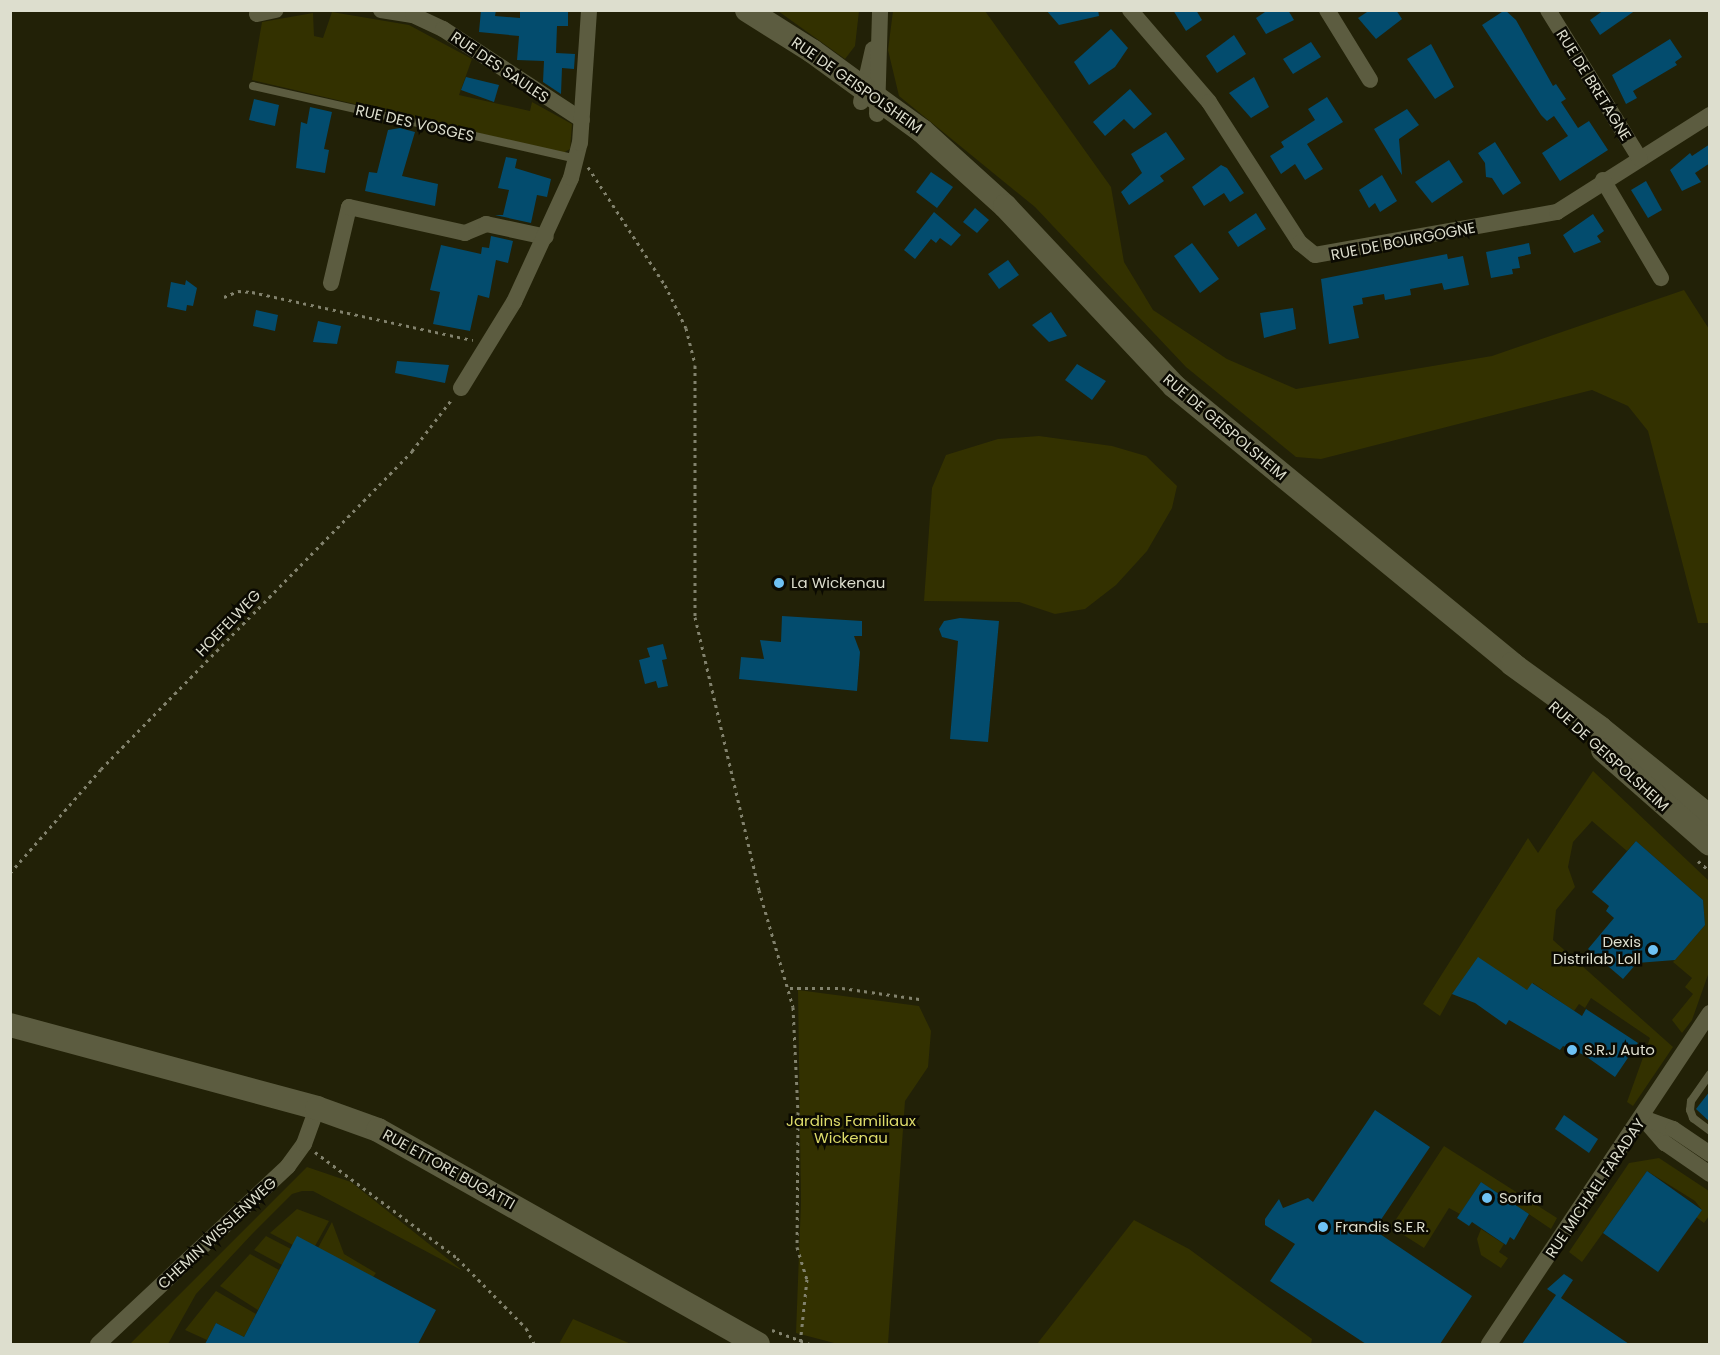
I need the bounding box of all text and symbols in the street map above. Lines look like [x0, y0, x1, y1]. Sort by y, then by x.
street label: RUE DE BRETAGNE [1553, 26, 1635, 144]
street label: RUE DES SAULES [448, 28, 552, 106]
street label: RUE DE GEISPOLSHEIM [788, 33, 926, 137]
street label: RUE DES VOSGES [354, 101, 476, 145]
street label: RUE DE BOURGOGNE [1329, 218, 1477, 264]
street label: RUE DE GEISPOLSHEIM [1160, 370, 1290, 484]
place label: La Wickenau [791, 574, 885, 592]
marker: La Wickenau [772, 576, 786, 590]
street label: HOEFELWEG [192, 586, 264, 660]
street label: RUE DE GEISPOLSHEIM [1545, 697, 1673, 815]
place label: Dexis Distrilab Loll [1553, 932, 1641, 967]
marker: Dexis Distrilab Loll [1646, 943, 1660, 957]
place label: S.R.J Auto [1584, 1041, 1655, 1059]
marker: S.R.J Auto [1565, 1043, 1579, 1057]
park label: Jardins Familiaux Wickenau [786, 1111, 916, 1146]
street label: RUE MICHAEL FARADAY [1542, 1115, 1648, 1261]
street label: RUE ETTORE BUGATTI [380, 1125, 518, 1213]
street label: CHEMIN WISSLENWEG [154, 1173, 280, 1293]
place label: Sorifa [1499, 1189, 1542, 1207]
marker: Sorifa [1480, 1191, 1494, 1205]
place label: Frandis S.E.R. [1335, 1218, 1429, 1236]
marker: Frandis S.E.R. [1316, 1220, 1330, 1234]

